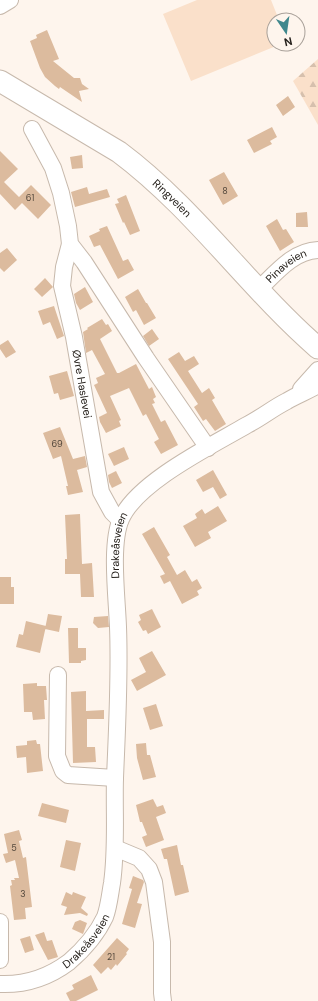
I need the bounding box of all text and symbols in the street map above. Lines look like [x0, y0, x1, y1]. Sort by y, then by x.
north arrow [266, 12, 306, 52]
text: N [283, 34, 294, 49]
street label: Ringveien [150, 176, 194, 220]
house number: 8 [222, 185, 228, 197]
house number: 61 [26, 192, 34, 204]
street label: Pinaveien [263, 246, 308, 286]
street label: Øvre Haslevei [69, 349, 95, 419]
house number: 69 [51, 438, 63, 450]
street label: Drakeåsveien [108, 509, 130, 579]
house number: 5 [11, 842, 17, 854]
house number: 3 [20, 888, 26, 900]
street label: Drakeåsveien [60, 911, 113, 971]
house number: 21 [107, 951, 115, 963]

